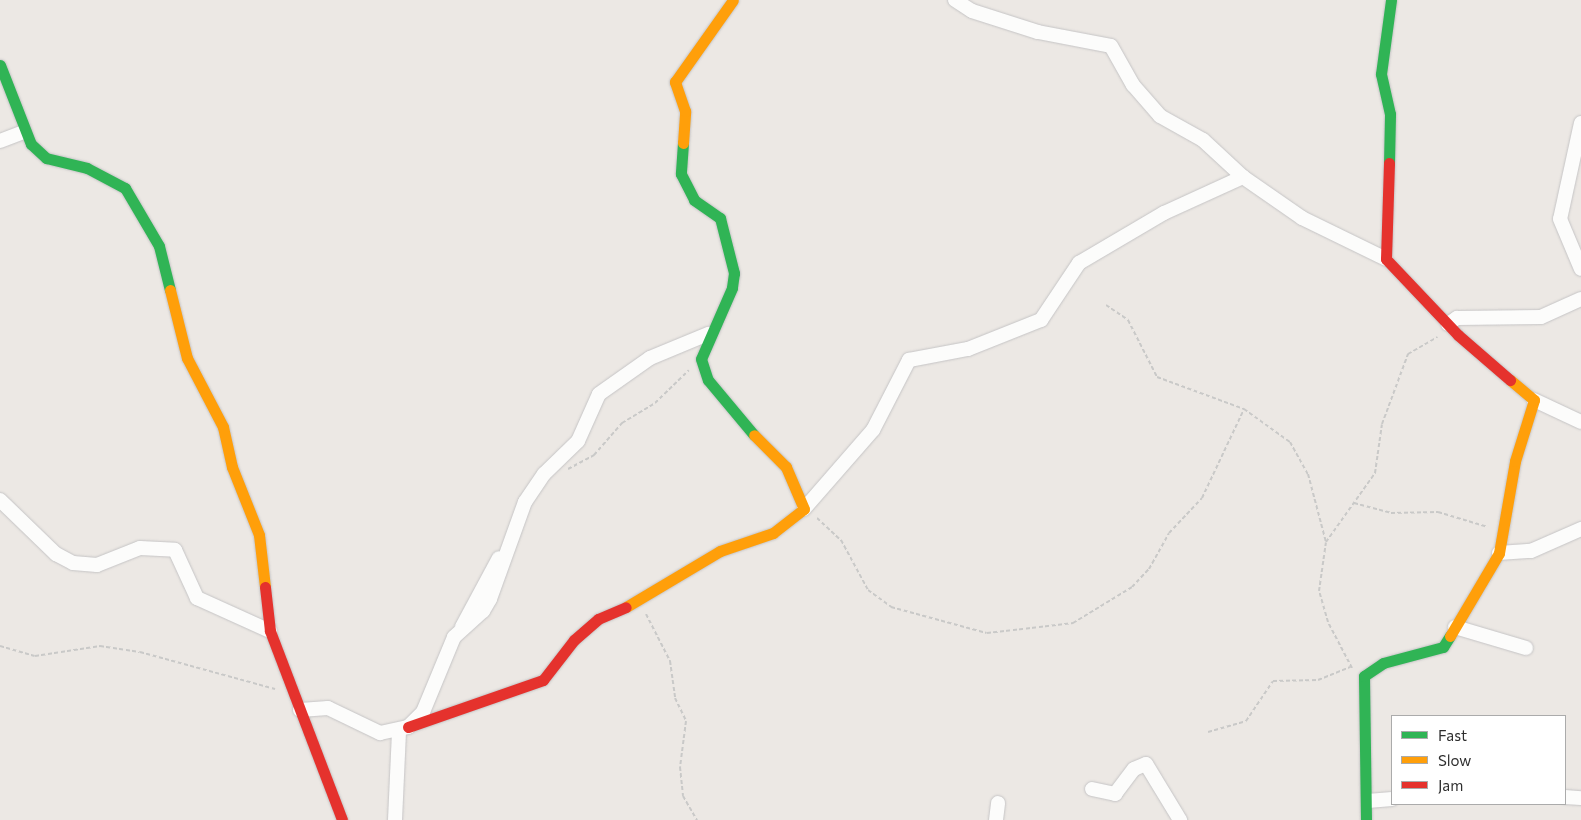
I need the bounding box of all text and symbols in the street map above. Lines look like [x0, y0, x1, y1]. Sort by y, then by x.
legend [1391, 715, 1566, 805]
text: Fast [1438, 726, 1467, 744]
text: Slow [1438, 751, 1471, 769]
text: Jam [1438, 776, 1463, 794]

